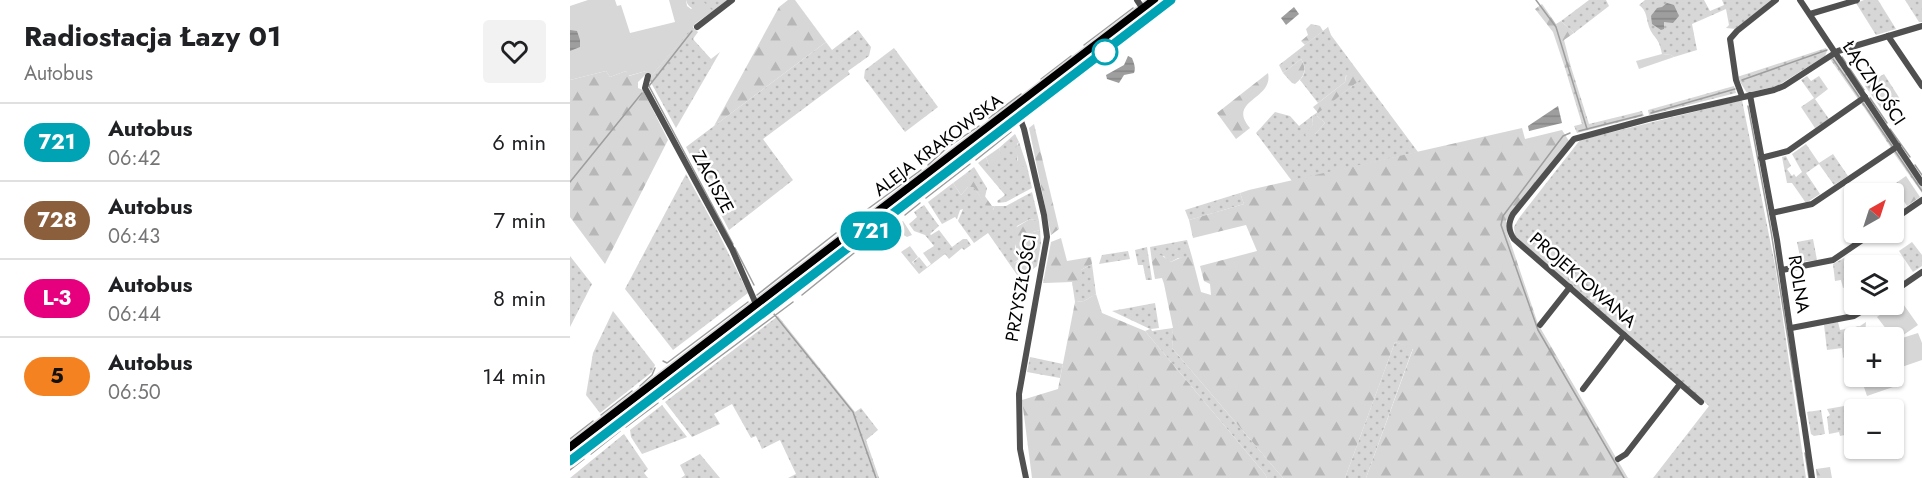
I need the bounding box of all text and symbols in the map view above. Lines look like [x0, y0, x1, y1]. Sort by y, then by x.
text: Radiostacja Łazy 01 [24, 16, 281, 57]
button: heart [483, 20, 546, 83]
street label: ŁĄCZNOŚCI [1836, 35, 1912, 130]
unlabelled marker [1092, 39, 1118, 65]
text: Autobus [24, 59, 93, 88]
street label: ALEJA KRAKOWSKA [868, 88, 1008, 202]
text: Autobus [108, 112, 193, 144]
text: 6 min [492, 126, 546, 158]
text: 721 [38, 127, 76, 157]
text: 06:42 [108, 144, 161, 173]
street label: ZACISZE [686, 146, 740, 218]
north arrow [1844, 183, 1904, 243]
map controls [1844, 183, 1904, 459]
text: Autobus [108, 190, 193, 222]
text: 7 min [493, 204, 546, 236]
text: 728 [37, 205, 77, 235]
line badge: 721 [836, 212, 906, 250]
text: 721 [852, 216, 890, 246]
text: 06:43 [108, 222, 160, 251]
street label: PROJEKTOWANA [1524, 226, 1642, 334]
street label: PRZYSZŁOŚCI [999, 232, 1043, 344]
street label: ROLNA [1782, 253, 1816, 315]
button: layers [1844, 255, 1904, 315]
text: Autobus [108, 268, 193, 300]
text: 8 min [493, 282, 546, 314]
text: L-3 [43, 283, 71, 313]
text: 06:44 [108, 300, 161, 329]
button: + [1844, 327, 1904, 387]
text: Autobus [108, 346, 193, 378]
text: 14 min [482, 360, 546, 392]
text: 5 [50, 361, 64, 391]
text: 06:50 [108, 378, 161, 407]
button: − [1844, 399, 1904, 459]

